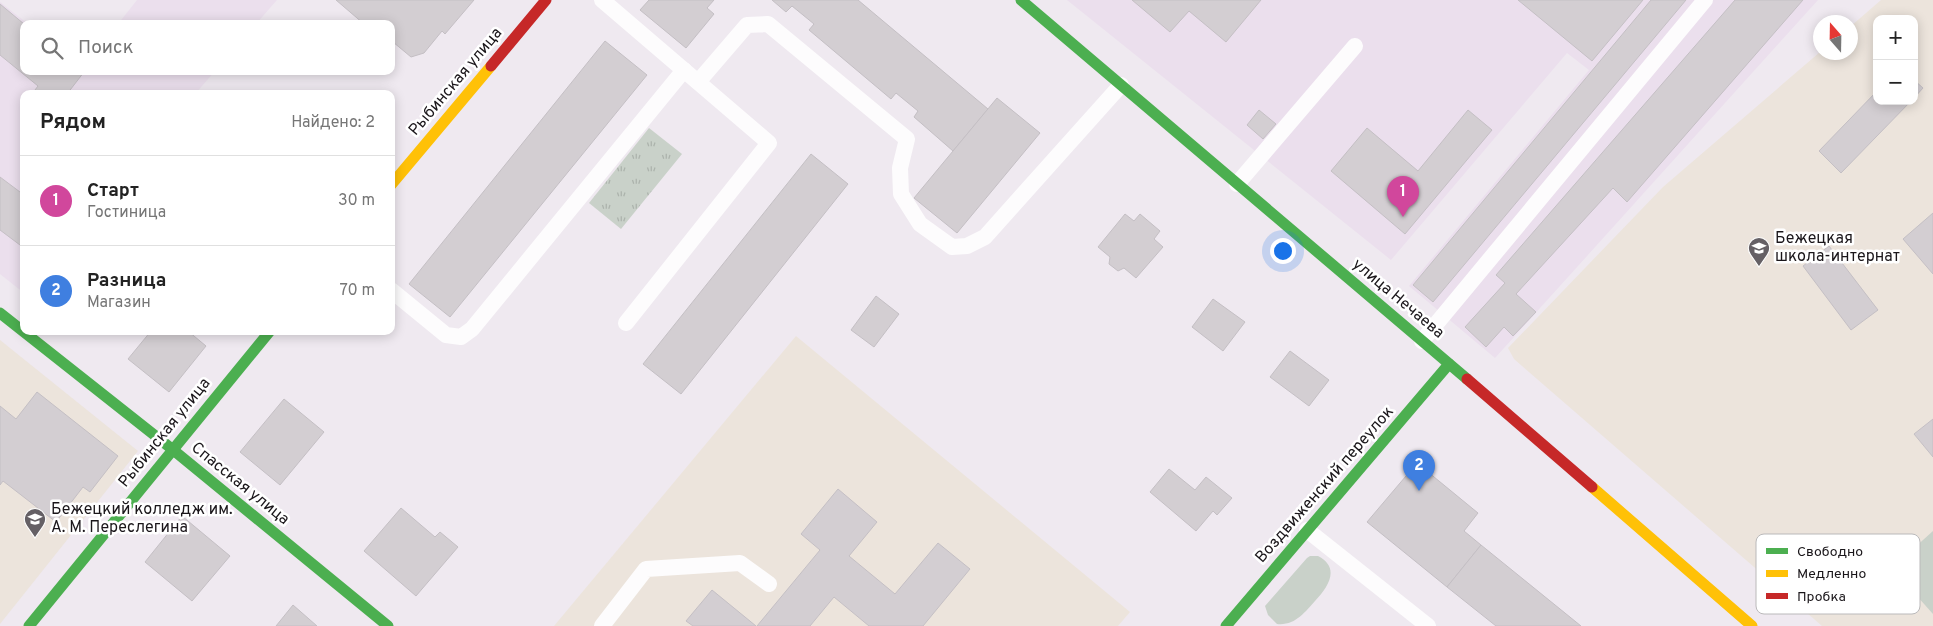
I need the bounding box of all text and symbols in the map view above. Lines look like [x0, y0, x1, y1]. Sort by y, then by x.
north arrow [1813, 15, 1858, 60]
map controls [1873, 15, 1918, 105]
button: + [1873, 15, 1918, 60]
search box [20, 20, 395, 75]
street label: Рыбинская улица [405, 24, 507, 140]
icon: search [38, 34, 66, 62]
text: Поиск [78, 36, 134, 60]
button: − [1873, 60, 1918, 105]
text: Рядом [40, 109, 106, 136]
text: Найдено: 2 [291, 113, 375, 133]
pin: 1 [1387, 176, 1419, 217]
text: Старт [87, 179, 139, 203]
text: 1 [53, 191, 59, 211]
text: 30 m [338, 191, 375, 211]
text: Гостиница [87, 203, 166, 223]
place label: Бежецкая школа-интернат [1775, 229, 1900, 267]
school or university icon: Бежецкая школа-интернат [1747, 236, 1771, 267]
your location [1270, 238, 1296, 264]
street label: улица Нечаева [1348, 255, 1448, 343]
text: Разница [87, 269, 166, 293]
text: 2 [51, 281, 61, 301]
text: 70 m [340, 281, 375, 301]
text: Магазин [87, 293, 151, 313]
street label: Рыбинская улица [115, 374, 215, 492]
street label: Воздвиженский переулок [1251, 403, 1399, 567]
street label: Спасская улица [187, 438, 293, 530]
pin: 2 [1403, 450, 1435, 491]
place label: Бежецкий колледж им. А. М. Переслегина [51, 500, 233, 538]
school or university icon: Бежецкий колледж им. А. М. Переслегина [23, 507, 47, 538]
legend [1756, 534, 1920, 614]
text: Свободно [1797, 544, 1863, 561]
text: Медленно [1797, 566, 1866, 583]
text: Пробка [1797, 589, 1846, 606]

